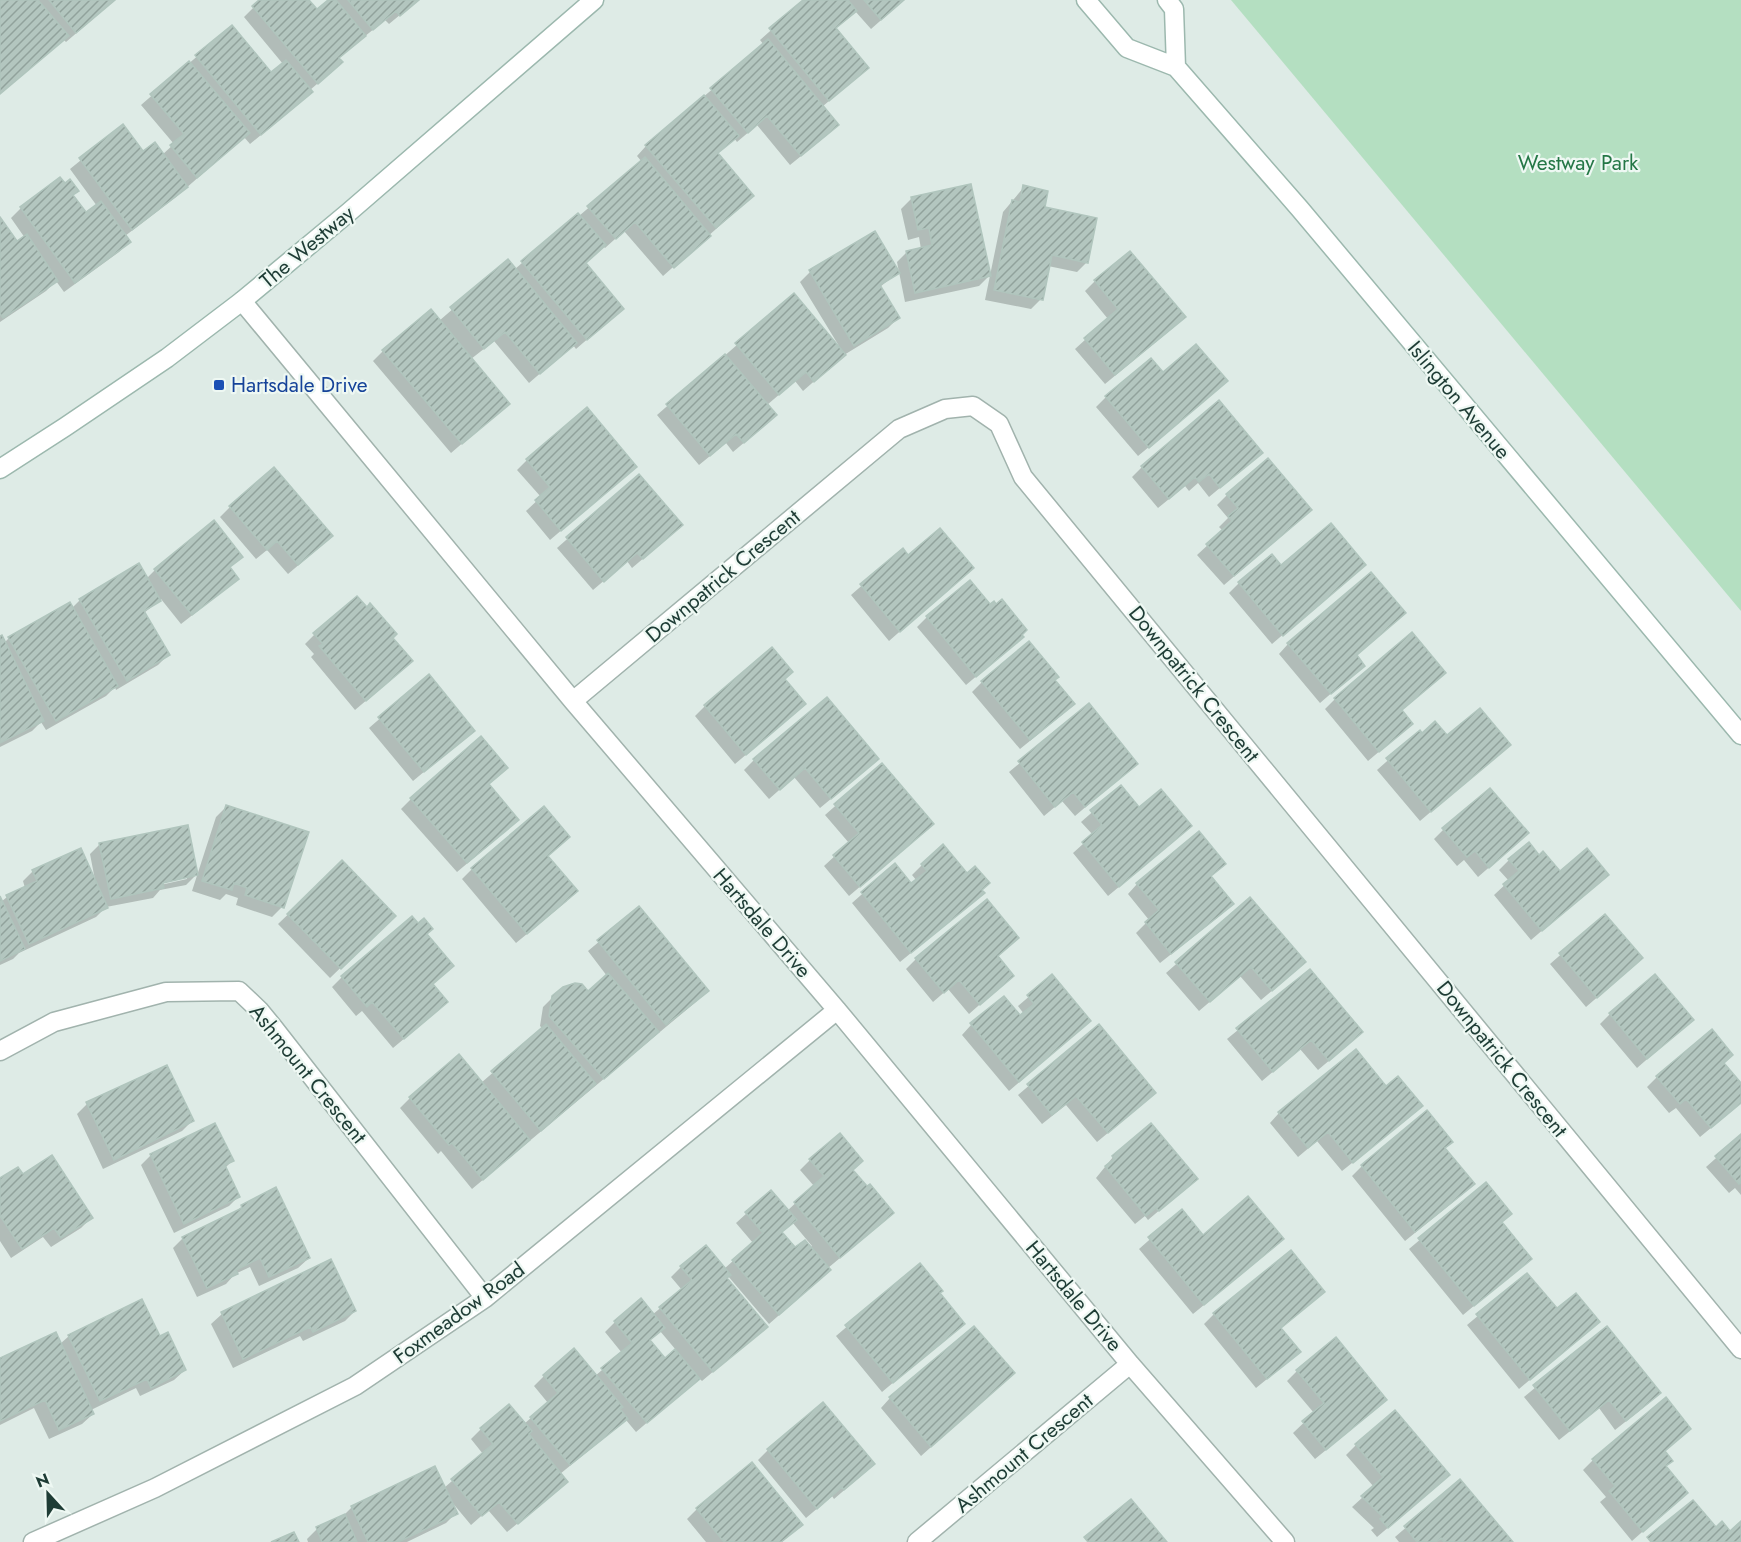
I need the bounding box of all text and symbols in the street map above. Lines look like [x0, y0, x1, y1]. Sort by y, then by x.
park label: Westway Park [1518, 148, 1639, 178]
street label: The Westway [253, 198, 361, 295]
street label: Islington Avenue [1401, 334, 1518, 466]
place label: Hartsdale Drive [231, 370, 368, 400]
marker: Hartsdale Drive [212, 378, 226, 392]
street label: Downpatrick Crescent [639, 502, 807, 650]
street label: Downpatrick Crescent [1121, 599, 1267, 769]
street label: Hartsdale Drive [706, 862, 818, 984]
street label: Downpatrick Crescent [1429, 974, 1575, 1144]
street label: Ashmount Crescent [242, 998, 374, 1150]
street label: Hartsdale Drive [1019, 1234, 1129, 1358]
street label: Foxmeadow Road [387, 1255, 531, 1371]
street label: Ashmount Crescent [948, 1386, 1100, 1520]
north arrow [18, 1464, 78, 1524]
text: N [32, 1468, 53, 1494]

